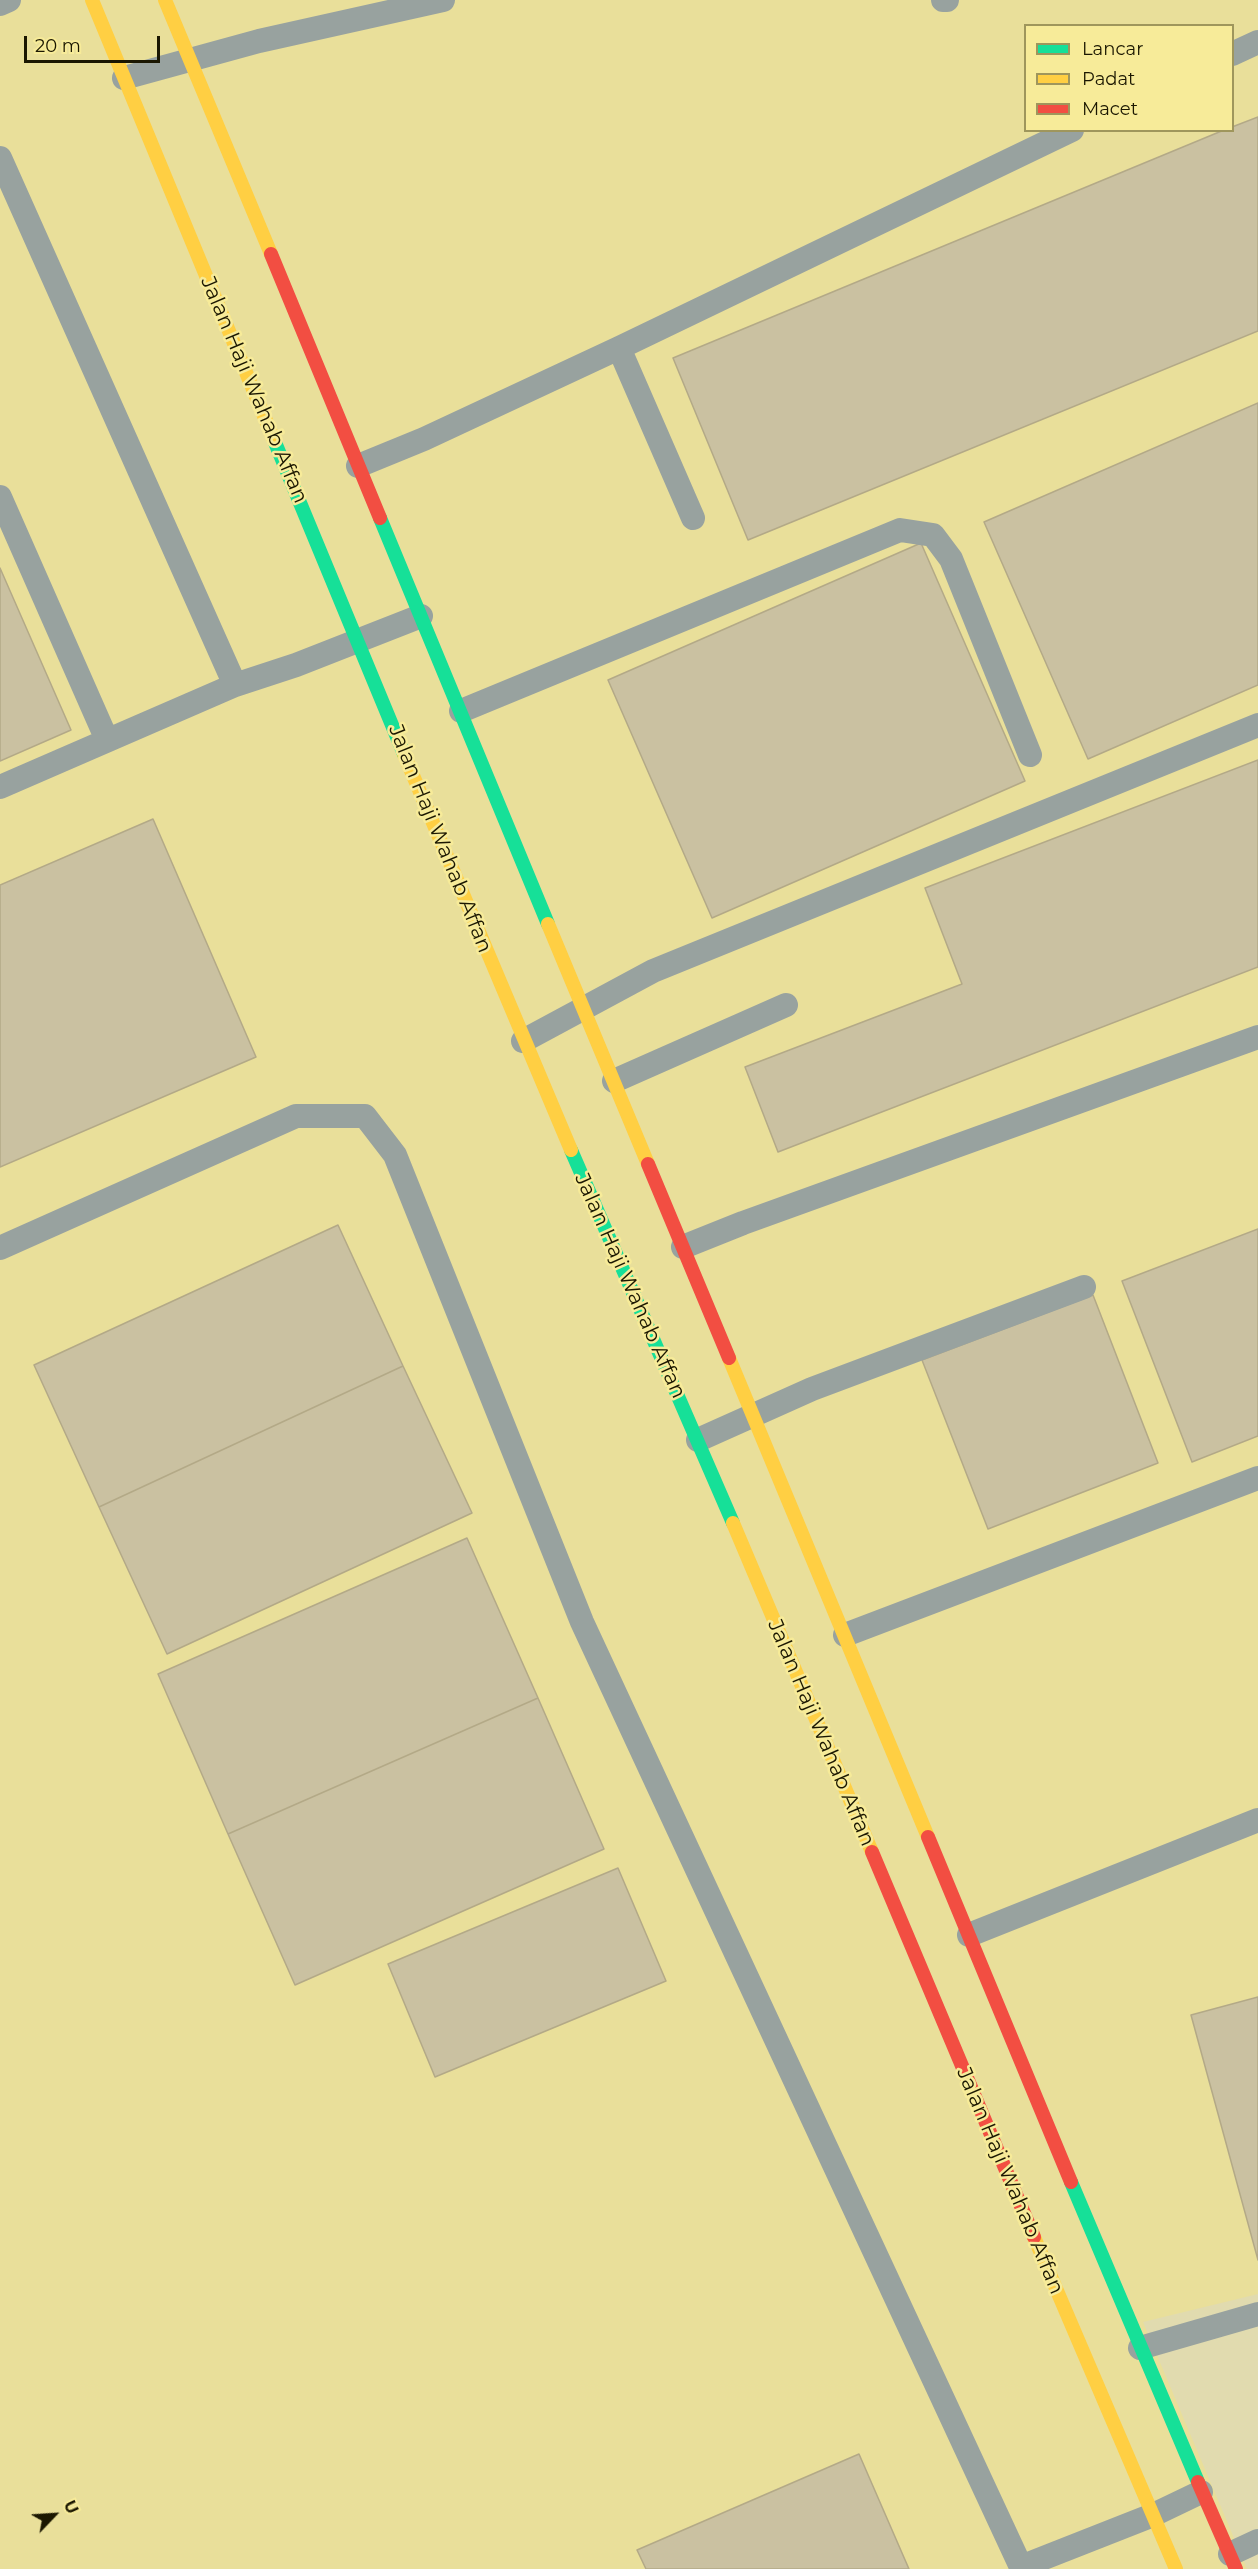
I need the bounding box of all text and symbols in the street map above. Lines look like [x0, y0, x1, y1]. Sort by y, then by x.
scale bar [27, 24, 164, 62]
legend [1024, 24, 1234, 132]
text: 20 m [35, 35, 81, 57]
text: Lancar [1082, 38, 1143, 60]
text: Padat [1082, 68, 1135, 90]
text: Macet [1082, 98, 1138, 120]
street label: Jalan Haji Wahab Affan [195, 273, 313, 507]
street label: Jalan Haji Wahab Affan [383, 721, 497, 957]
street label: Jalan Haji Wahab Affan [569, 1170, 691, 1402]
street label: Jalan Haji Wahab Affan [762, 1616, 880, 1850]
street label: Jalan Haji Wahab Affan [951, 2064, 1069, 2298]
north arrow [24, 2485, 84, 2545]
text: U [59, 2497, 82, 2517]

